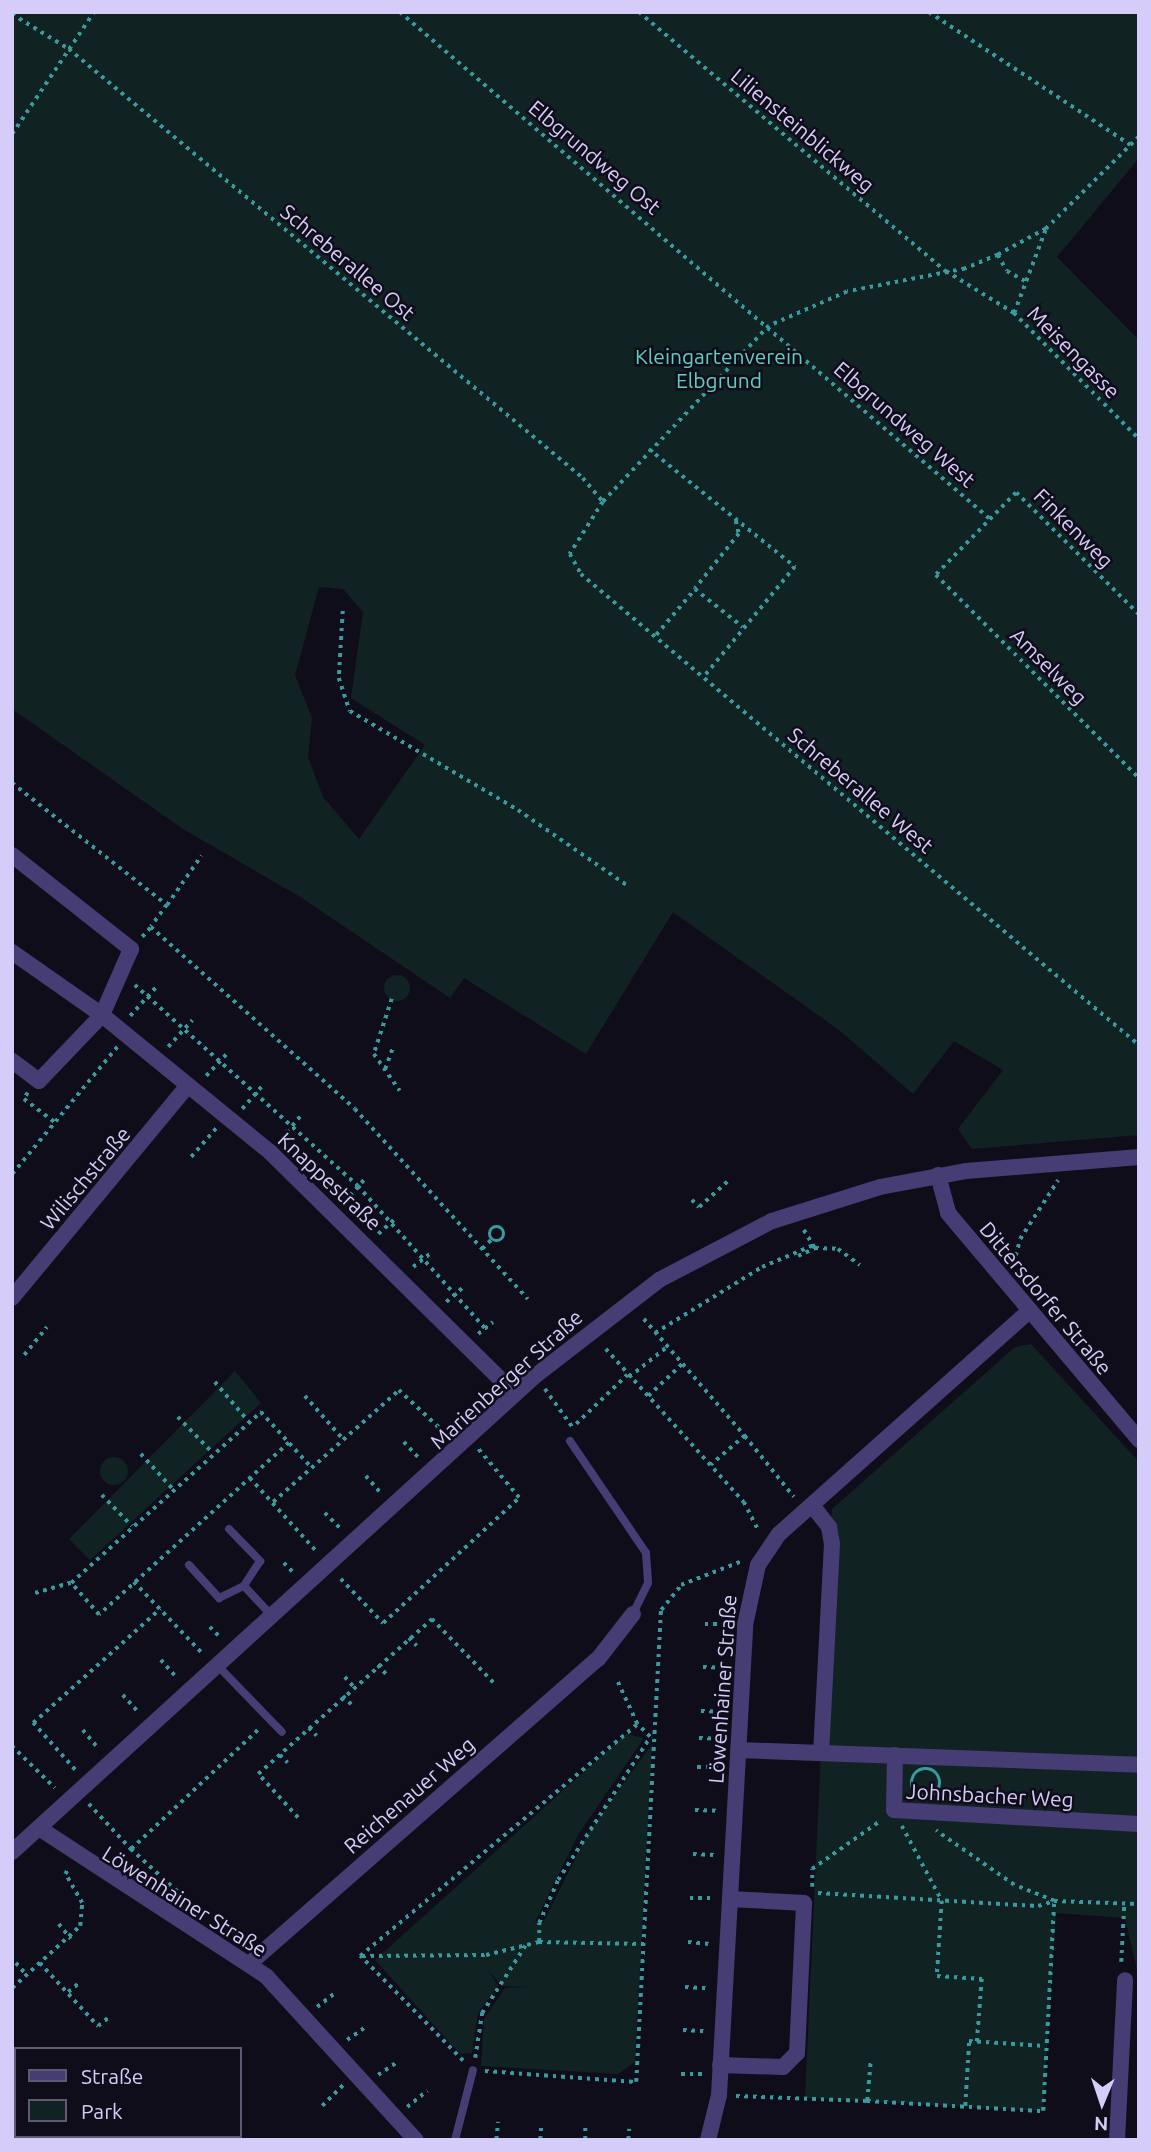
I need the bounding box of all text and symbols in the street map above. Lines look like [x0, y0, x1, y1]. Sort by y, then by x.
street label: Liliensteinblickweg [726, 63, 880, 197]
street label: Elbgrundweg Ost [524, 95, 666, 219]
street label: Schreberallee Ost [276, 198, 420, 326]
street label: Meisengasse [1023, 301, 1125, 403]
park label: Kleingartenverein Elbgrund [635, 343, 803, 393]
street label: Elbgrundweg West [829, 356, 981, 492]
street label: Finkenweg [1029, 483, 1119, 573]
street label: Amselweg [1005, 622, 1093, 710]
street label: Schreberallee West [783, 722, 939, 858]
street label: Wilischstraße [35, 1121, 135, 1235]
street label: Knappestraße [273, 1127, 387, 1235]
street label: Dittersdorfer Straße [975, 1216, 1117, 1380]
street label: Marienberger Straße [425, 1304, 587, 1454]
street label: Löwenhainer Straße [703, 1594, 741, 1784]
street label: Reichenauer Weg [338, 1731, 480, 1859]
street label: Johnsbacher Weg [906, 1778, 1074, 1812]
street label: Löwenhainer Straße [98, 1840, 272, 1962]
legend [14, 2047, 242, 2138]
text: Straße [81, 2064, 143, 2088]
north arrow [1067, 2068, 1137, 2138]
text: Park [81, 2099, 123, 2123]
text: N [1094, 2113, 1109, 2135]

